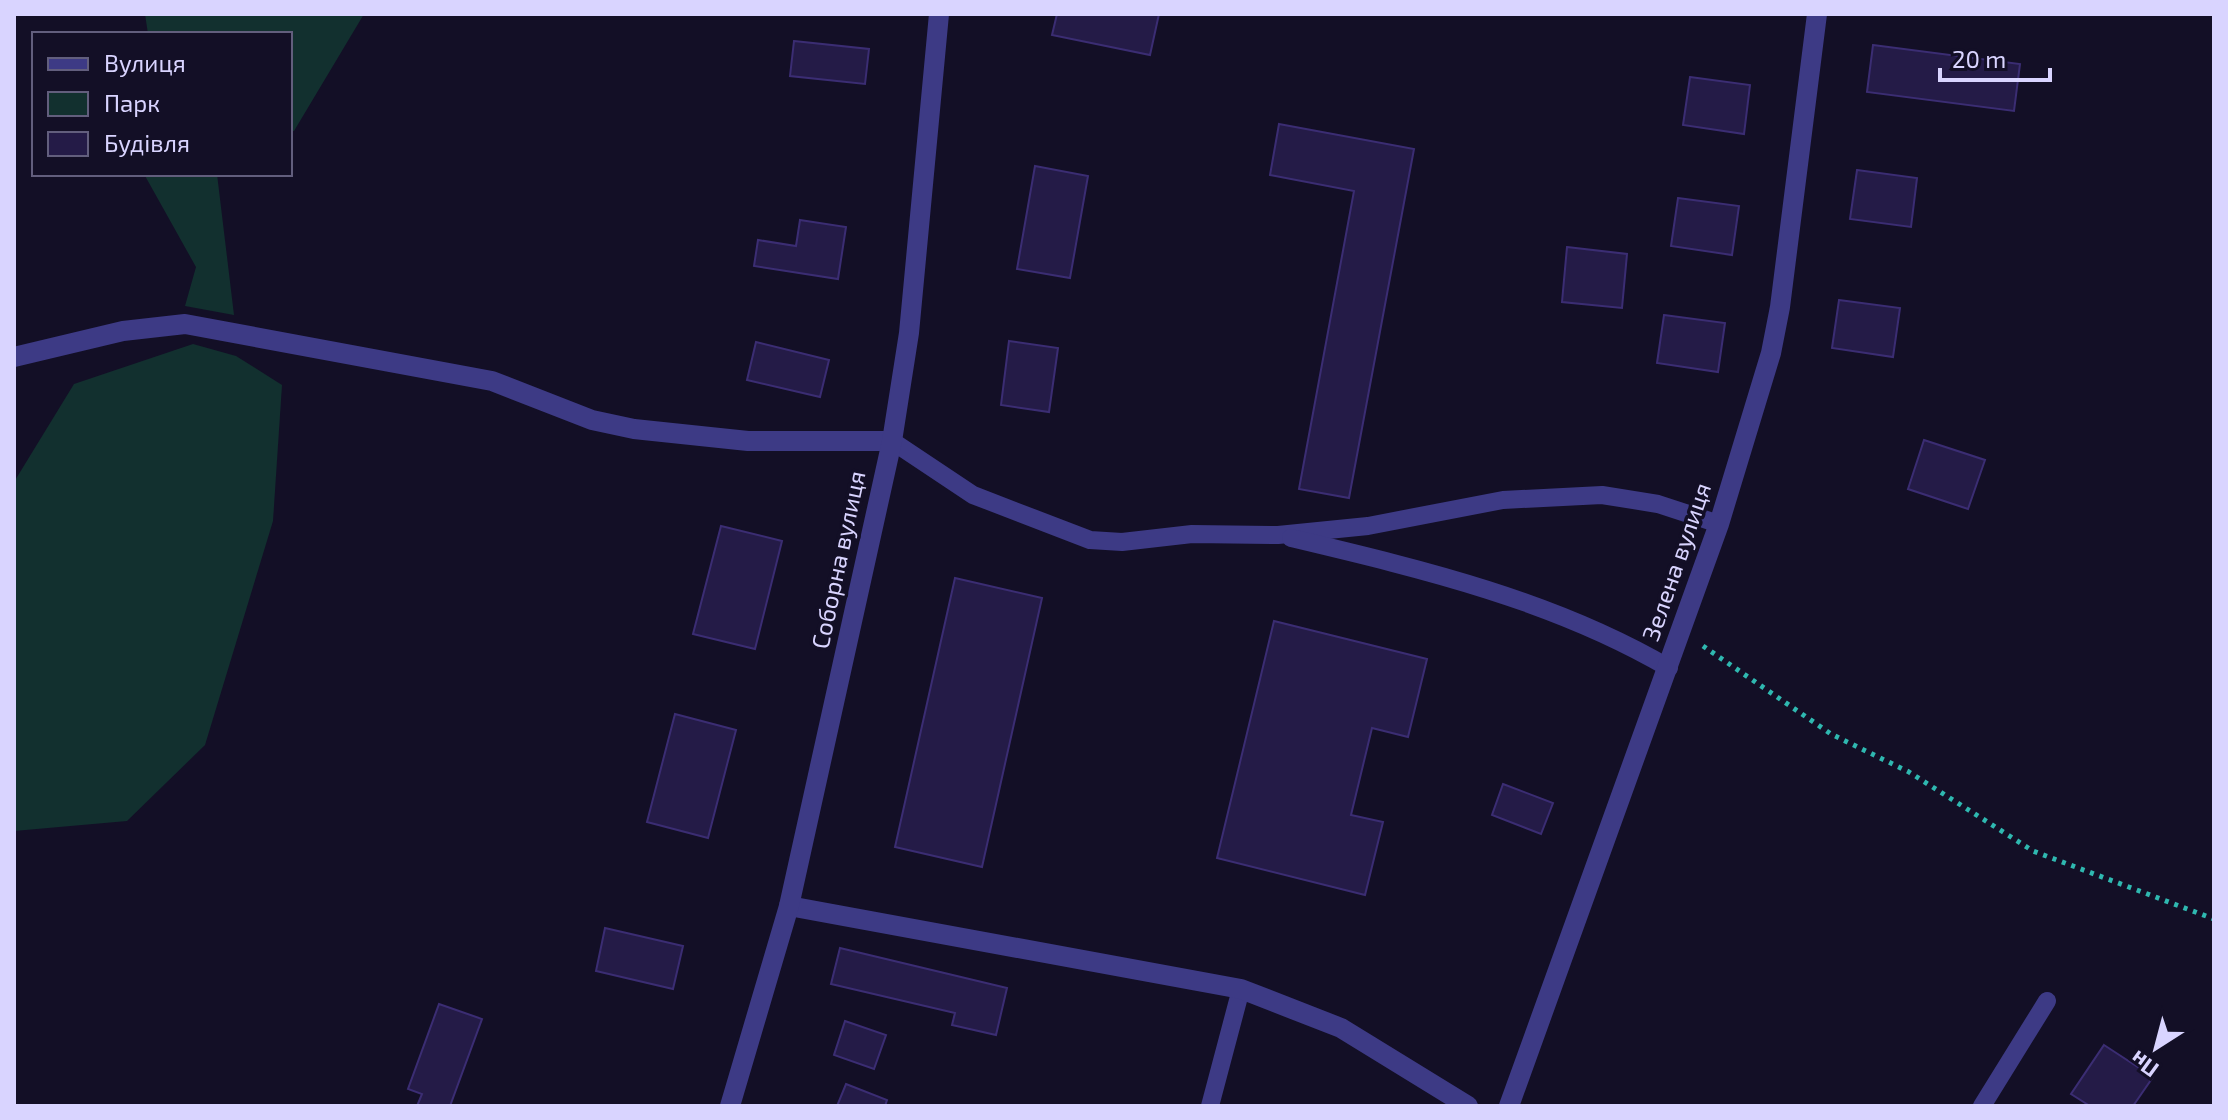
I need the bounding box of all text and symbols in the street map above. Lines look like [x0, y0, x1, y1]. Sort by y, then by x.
legend [32, 32, 292, 176]
scale bar [1940, 32, 2050, 82]
text: 20 m [1952, 44, 2006, 73]
text: Вулиця [104, 48, 186, 78]
text: Парк [104, 88, 160, 117]
text: Будівля [104, 128, 190, 158]
street label: Соборна вулиця [805, 468, 872, 652]
street label: Зелена вулиця [1635, 479, 1717, 645]
north arrow [2116, 1008, 2196, 1088]
text: Пн [2124, 1046, 2163, 1084]

